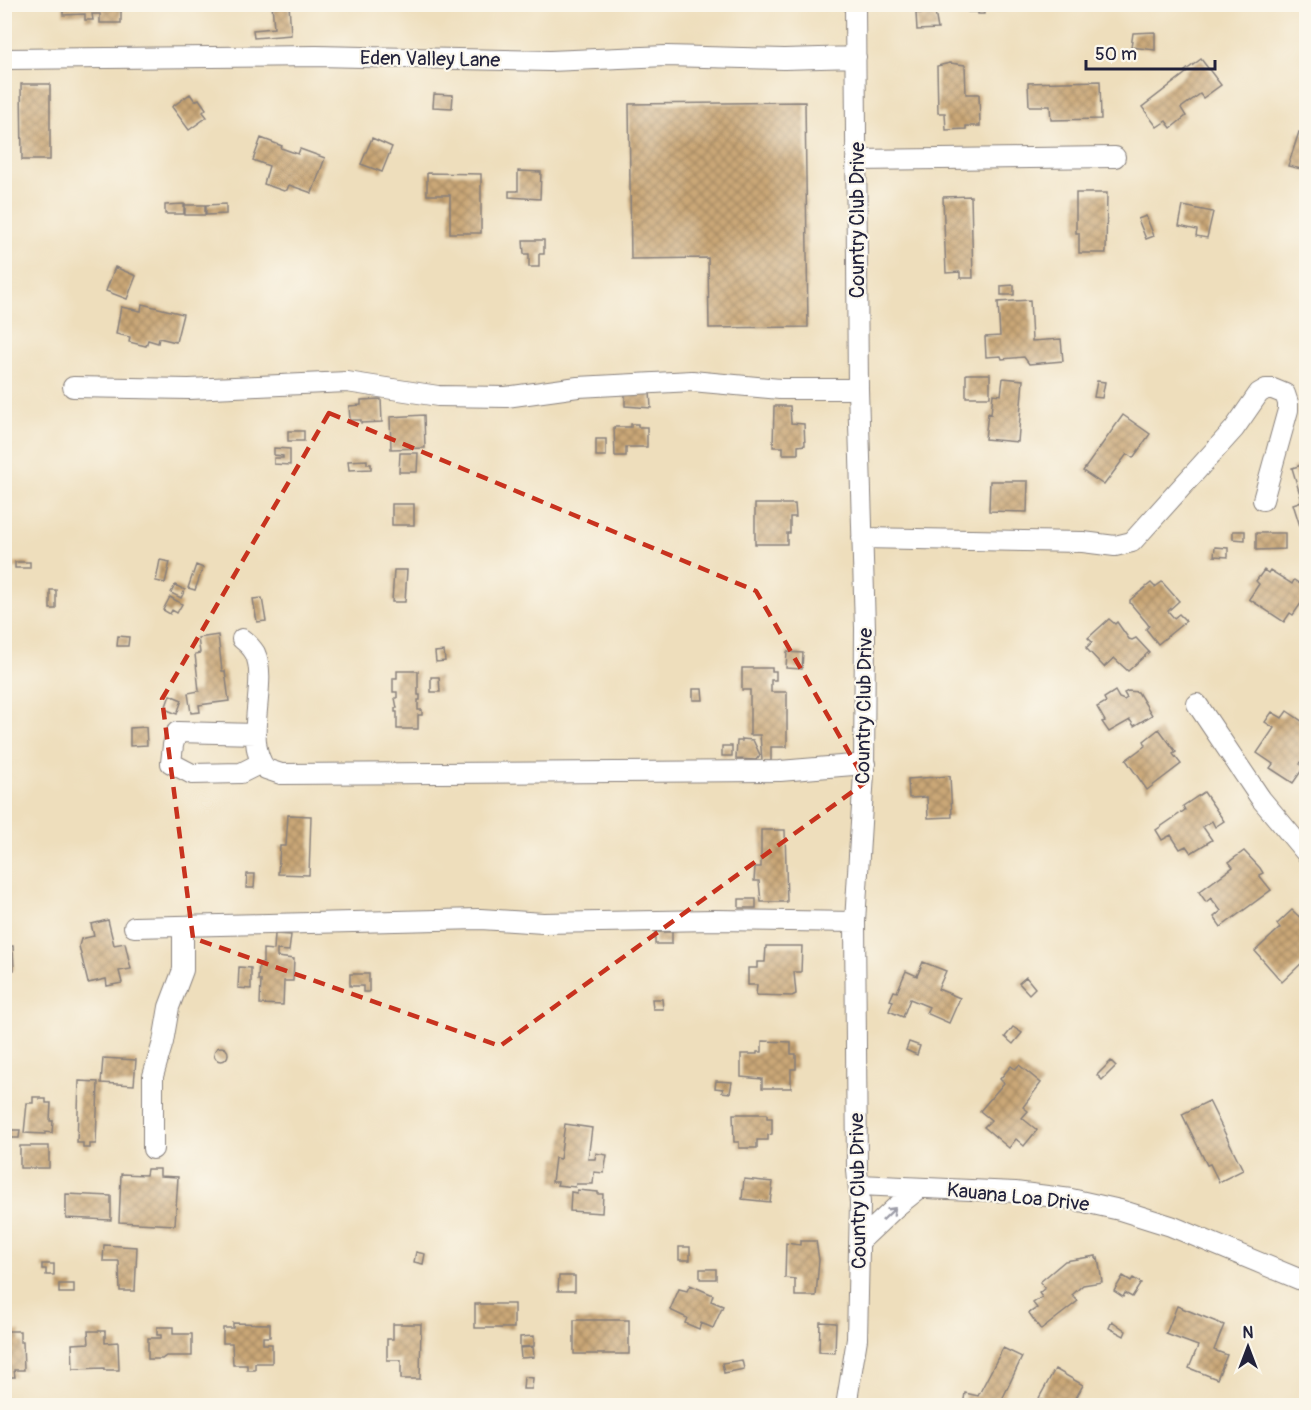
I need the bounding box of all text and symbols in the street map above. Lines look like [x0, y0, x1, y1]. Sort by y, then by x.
scale bar [1086, 33, 1215, 71]
text: 50 m [1095, 43, 1137, 66]
street label: Eden Valley Lane [360, 45, 500, 73]
street label: Country Club Drive [845, 142, 870, 298]
street label: Country Club Drive [850, 627, 878, 784]
street label: Country Club Drive [844, 1112, 872, 1269]
street label: Kauana Loa Drive [946, 1177, 1091, 1217]
one-way arrow [881, 1207, 896, 1221]
north arrow [1218, 1317, 1278, 1377]
text: N [1243, 1323, 1254, 1343]

